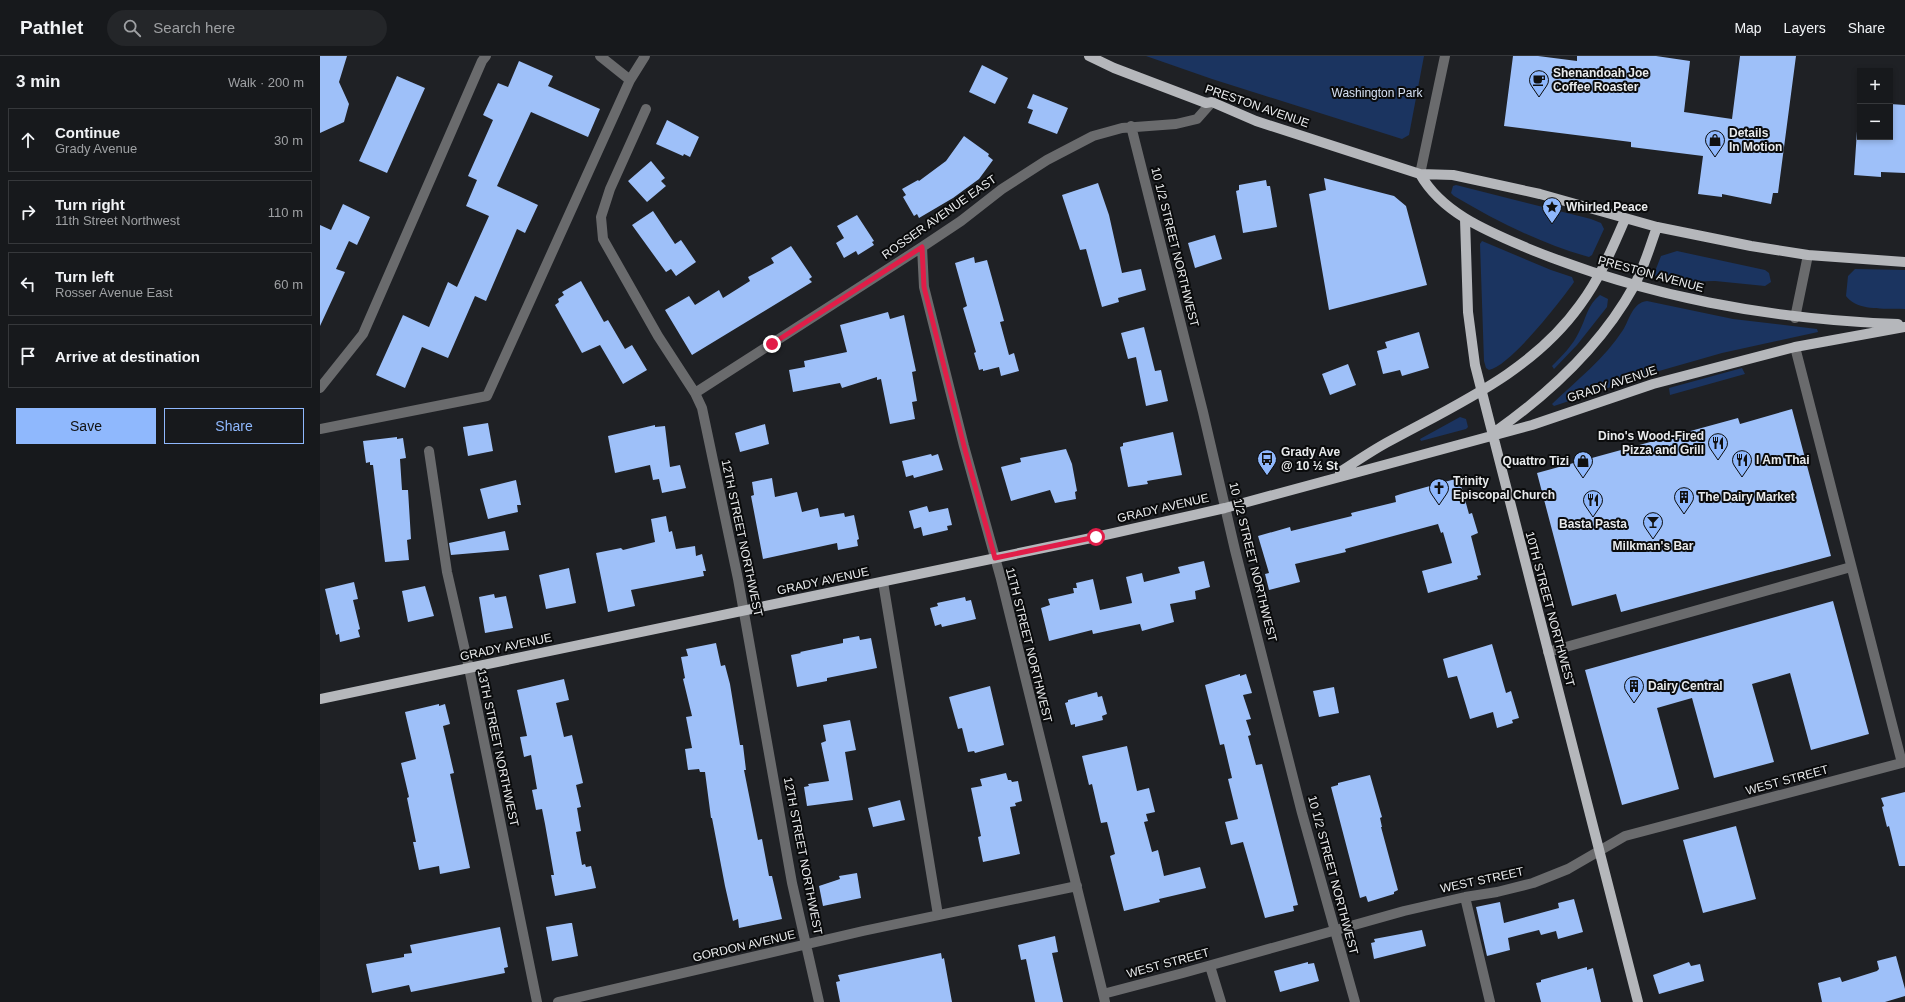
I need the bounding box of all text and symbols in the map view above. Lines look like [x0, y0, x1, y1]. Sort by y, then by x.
search box [107, 10, 387, 46]
text: Pathlet [20, 17, 83, 38]
icon: search [121, 17, 143, 39]
text: Search here [153, 19, 235, 36]
text: Map [1734, 20, 1762, 36]
text: Layers [1784, 20, 1826, 36]
text: Share [1848, 20, 1885, 36]
place label: Shenandoah Joe Coffee Roaster [1553, 66, 1649, 94]
map controls [1857, 68, 1893, 140]
button: + [1857, 68, 1893, 104]
cafe icon: Shenandoah Joe Coffee Roaster [1528, 69, 1550, 97]
text: 3 min [16, 72, 60, 91]
text: Walk · 200 m [228, 75, 304, 90]
street label: PRESTON AVENUE [1203, 82, 1311, 130]
park label: Washington Park [1332, 86, 1423, 100]
button: − [1857, 104, 1893, 140]
text: Continue [55, 124, 120, 141]
place label: Details In Motion [1729, 126, 1782, 154]
icon: ahead [17, 129, 39, 151]
shop icon: Details In Motion [1704, 129, 1726, 157]
text: 30 m [274, 133, 303, 148]
text: Grady Avenue [55, 141, 137, 156]
street label: 10 1/2 STREET NORTHWEST [1148, 166, 1202, 329]
street label: ROSSER AVENUE EAST [879, 172, 999, 262]
text: Turn right [55, 196, 125, 213]
place icon: Whirled Peace [1541, 196, 1563, 224]
place label: Whirled Peace [1566, 200, 1648, 214]
icon: right [17, 201, 39, 223]
text: 110 m [268, 205, 303, 220]
text: 11th Street Northwest [55, 213, 180, 228]
street label: PRESTON AVENUE [1597, 253, 1705, 295]
text: Turn left [55, 268, 114, 285]
icon: left [17, 273, 39, 295]
text: 60 m [274, 277, 303, 292]
text: Rosser Avenue East [55, 285, 173, 300]
route end [763, 335, 781, 353]
icon: arrive [17, 345, 39, 367]
text: Arrive at destination [55, 348, 200, 365]
street label: GRADY AVENUE [1565, 363, 1659, 405]
button: Save [16, 408, 156, 444]
button: Share [164, 408, 304, 444]
place label: Dino's Wood-Fired Pizza and Grill [1598, 429, 1704, 457]
restaurant icon: Dino's Wood-Fired Pizza and Grill [1707, 432, 1729, 460]
place label: Grady Ave @ 10 ½ St [1281, 445, 1340, 473]
bus stop icon: Grady Ave @ 10 ½ St [1256, 448, 1278, 476]
restaurant icon: I Am Thai [1731, 449, 1753, 477]
shop icon: Quattro Tizi [1572, 450, 1594, 478]
place label: I Am Thai [1756, 453, 1810, 467]
place label: Quattro Tizi [1503, 454, 1569, 468]
street label: 12TH STREET NORTHWEST [718, 458, 766, 618]
place label: Trinity Episcopal Church [1453, 474, 1555, 502]
church icon: Trinity Episcopal Church [1428, 477, 1450, 505]
street label: 10 1/2 STREET NORTHWEST [1226, 481, 1280, 644]
building icon: The Dairy Market [1673, 486, 1695, 514]
restaurant icon: Basta Pasta [1582, 489, 1604, 517]
place label: The Dairy Market [1698, 490, 1795, 504]
street label: GRADY AVENUE [1116, 491, 1210, 525]
bar icon: Milkman's Bar [1642, 511, 1664, 539]
place label: Basta Pasta [1559, 517, 1627, 531]
route start [1087, 528, 1105, 546]
street label: 10TH STREET NORTHWEST [1523, 530, 1578, 689]
place label: Milkman's Bar [1613, 539, 1694, 553]
street label: GRADY AVENUE [776, 564, 870, 598]
street label: 11TH STREET NORTHWEST [1003, 566, 1055, 725]
street label: GRADY AVENUE [459, 630, 553, 664]
street label: 13TH STREET NORTHWEST [474, 668, 522, 828]
building icon: Dairy Central [1623, 675, 1645, 703]
place label: Dairy Central [1648, 679, 1723, 693]
street label: WEST STREET [1744, 762, 1831, 798]
street label: 12TH STREET NORTHWEST [781, 776, 825, 937]
street label: 10 1/2 STREET NORTHWEST [1305, 794, 1361, 957]
street label: WEST STREET [1439, 864, 1526, 896]
street label: GORDON AVENUE [691, 927, 797, 965]
street label: WEST STREET [1125, 945, 1212, 981]

